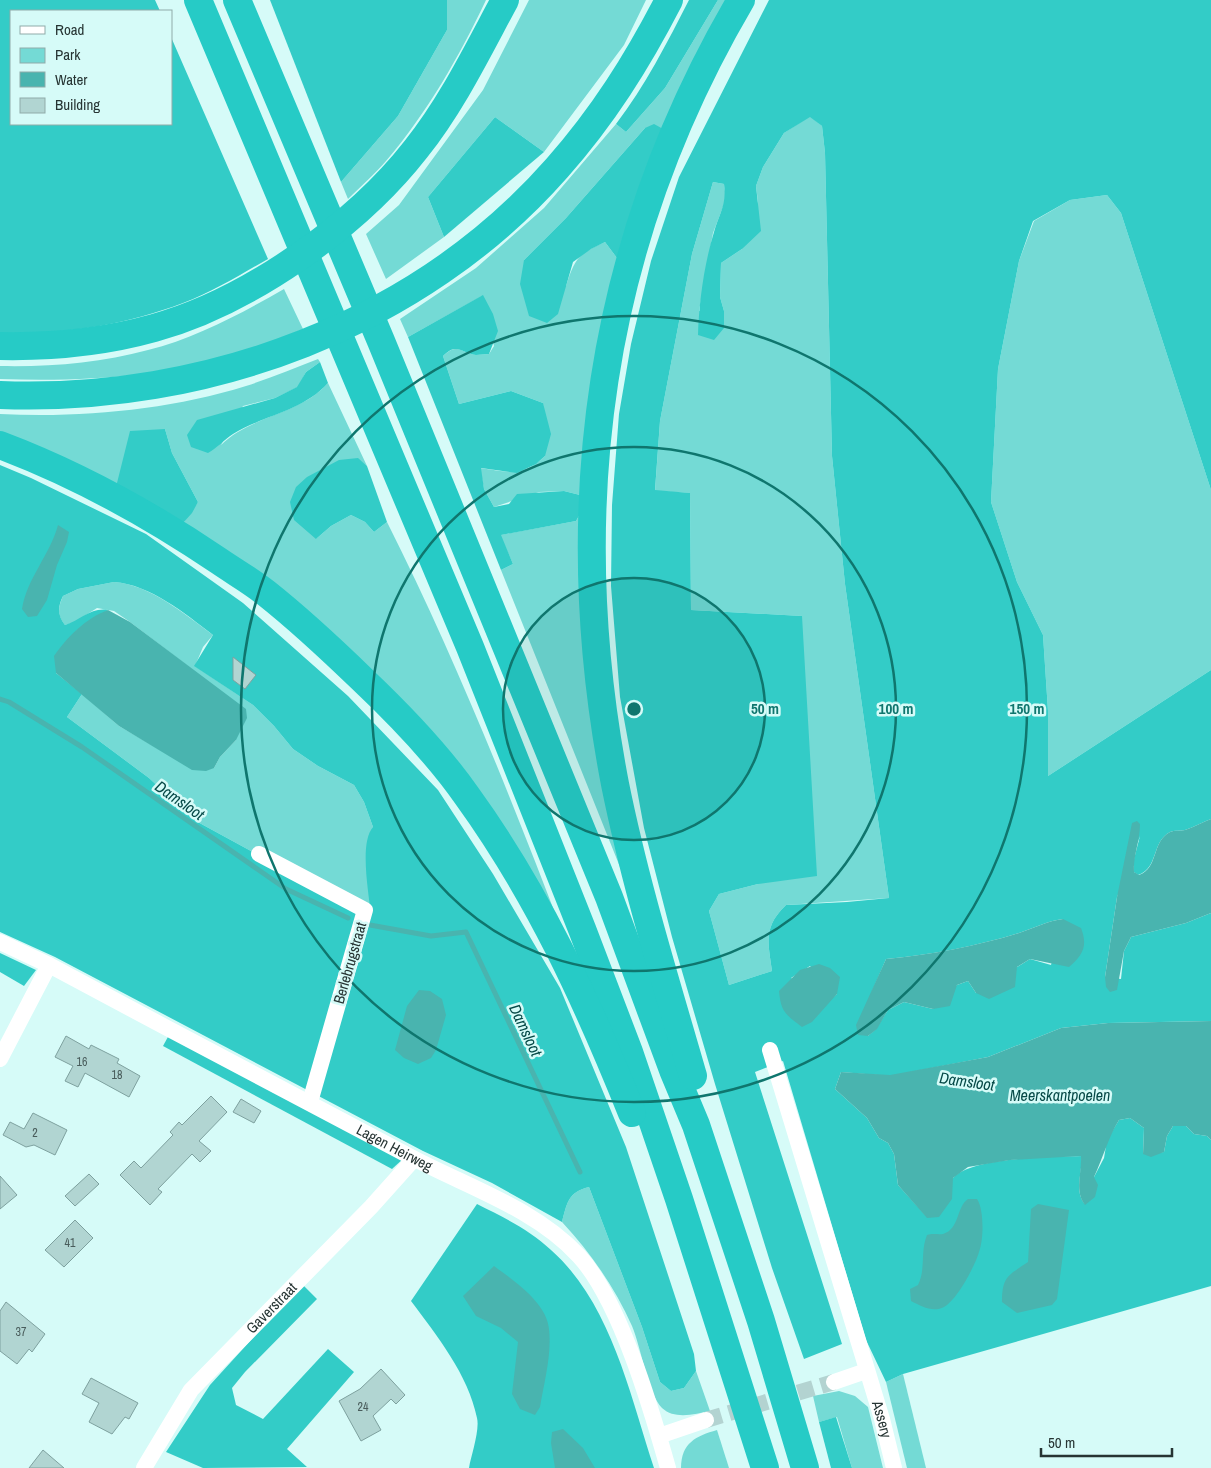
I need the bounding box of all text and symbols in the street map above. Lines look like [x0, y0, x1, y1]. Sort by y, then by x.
legend [10, 10, 172, 125]
text: Road [55, 19, 84, 40]
text: Park [55, 44, 81, 65]
text: Water [55, 69, 87, 90]
text: Building [55, 94, 100, 115]
text: 50 m [751, 698, 779, 719]
text: 100 m [879, 698, 913, 719]
text: 150 m [1010, 698, 1044, 719]
centre of rings [625, 700, 643, 718]
water label: Damsloot [151, 775, 209, 825]
street label: Berlebrugstraat [328, 919, 371, 1006]
water label: Damsloot [504, 1000, 548, 1060]
house number: 16 [77, 1054, 87, 1070]
water label: Damsloot [938, 1066, 996, 1096]
house number: 18 [112, 1067, 122, 1083]
water label: Meerskantpoelen [1010, 1084, 1110, 1106]
street label: Lagen Heirweg [353, 1119, 436, 1176]
house number: 2 [32, 1125, 38, 1141]
house number: 41 [65, 1235, 76, 1251]
street label: Gaverstraat [241, 1277, 302, 1338]
house number: 37 [16, 1324, 27, 1340]
street label: Assery [867, 1397, 897, 1441]
house number: 24 [358, 1399, 369, 1415]
scale bar [1041, 1426, 1172, 1458]
text: 50 m [1048, 1432, 1075, 1453]

